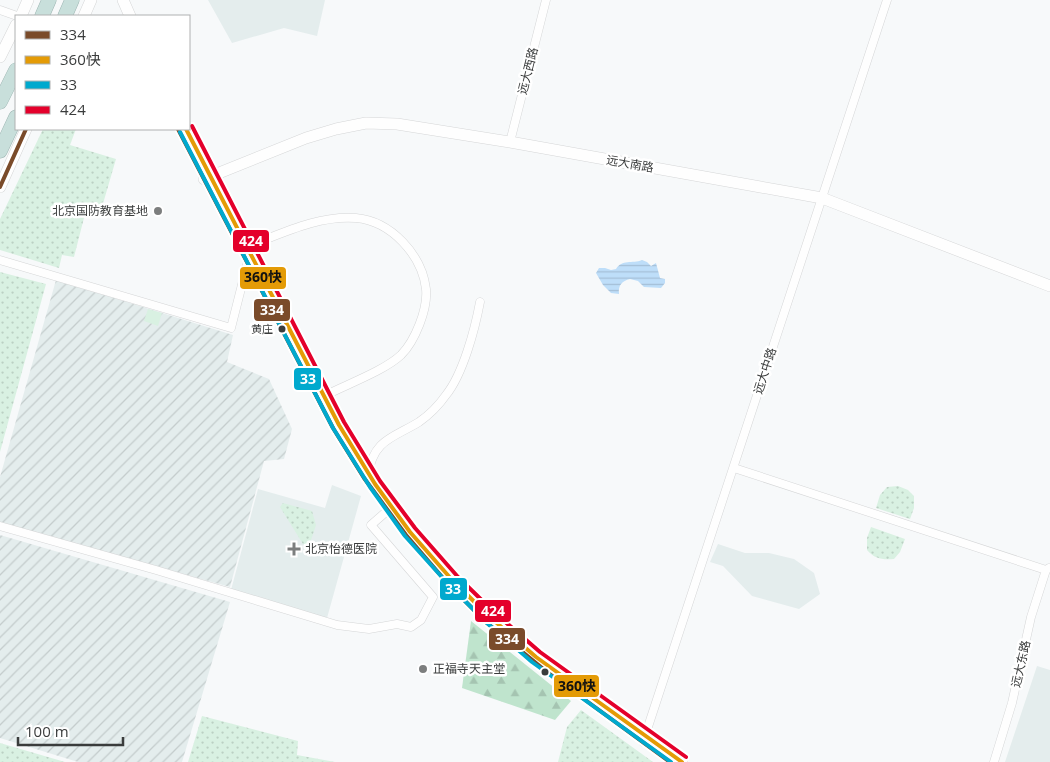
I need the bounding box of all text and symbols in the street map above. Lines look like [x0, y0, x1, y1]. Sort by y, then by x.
legend [15, 15, 190, 130]
text: 334 [60, 24, 86, 44]
street label: 远大西路 [513, 46, 542, 96]
text: 360快 [60, 49, 101, 69]
text: 33 [60, 74, 77, 94]
text: 424 [60, 99, 86, 119]
street label: 远大南路 [605, 151, 655, 176]
place label: 北京国防教育基地 [52, 202, 148, 219]
marker: 北京国防教育基地 [152, 205, 164, 217]
line badge: 424 [232, 229, 270, 253]
text: 424 [239, 231, 263, 250]
line badge: 360快 [239, 266, 287, 290]
text: 360快 [244, 267, 282, 286]
line badge: 334 [253, 298, 291, 322]
text: 334 [260, 300, 284, 319]
place label: 黄庄 [251, 321, 273, 336]
marker: 黄庄 [277, 324, 287, 334]
street label: 远大中路 [749, 345, 780, 396]
line badge: 33 [293, 367, 322, 391]
text: 33 [300, 369, 316, 388]
place label: 北京怡德医院 [305, 540, 377, 557]
marker: 北京怡德医院 [287, 542, 301, 556]
line badge: 33 [439, 577, 468, 601]
text: 33 [445, 579, 461, 598]
line badge: 424 [474, 599, 512, 623]
text: 424 [481, 601, 505, 620]
line badge: 334 [488, 627, 526, 651]
text: 334 [495, 629, 519, 648]
street label: 远大东路 [1007, 639, 1034, 689]
place label: 正福寺天主堂 [433, 660, 505, 677]
marker: 正福寺天主堂 [417, 663, 429, 675]
unlabelled marker [540, 667, 550, 677]
line badge: 360快 [553, 674, 600, 698]
text: 360快 [558, 676, 596, 695]
scale bar [18, 714, 122, 746]
text: 100 m [25, 721, 69, 741]

